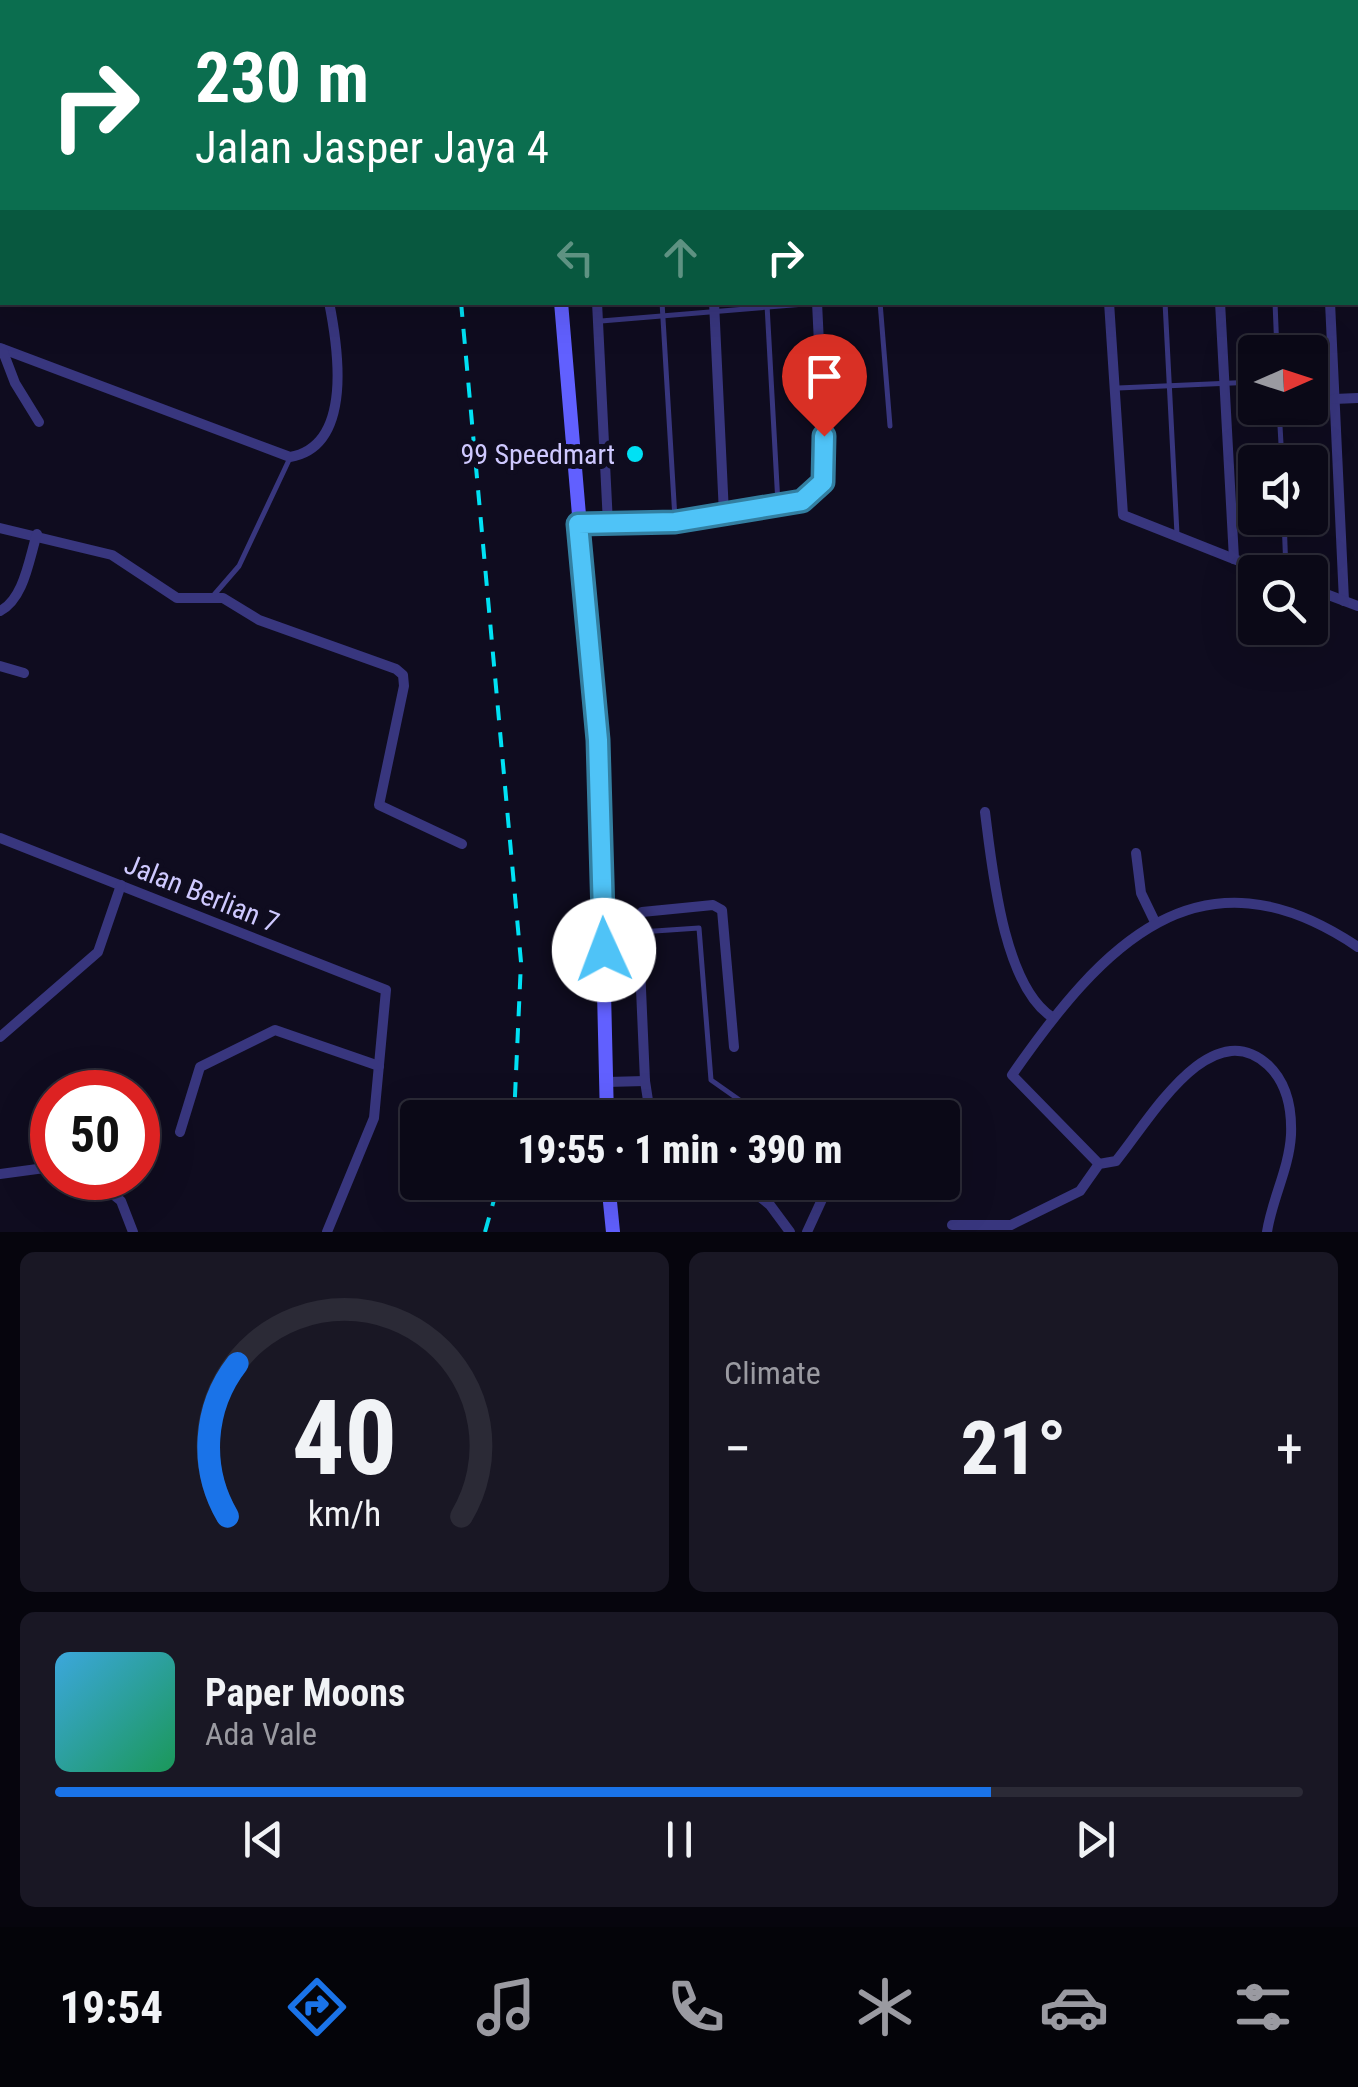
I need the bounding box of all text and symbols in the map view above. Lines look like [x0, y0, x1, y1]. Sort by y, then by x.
text: 230 m [195, 37, 369, 119]
icon: right [30, 40, 160, 170]
text: Jalan Jasper Jaya 4 [195, 121, 549, 174]
icon: left [548, 230, 603, 285]
icon: ahead [653, 230, 708, 285]
icon: right [758, 230, 813, 285]
pin [782, 334, 867, 437]
north arrow [1238, 335, 1328, 425]
map controls [1238, 335, 1328, 645]
icon: arrive [797, 349, 852, 404]
place label: 99 Speedmart [460, 438, 615, 471]
marker: 99 Speedmart [624, 443, 646, 465]
button: sound [1238, 445, 1328, 535]
button: search [1238, 555, 1328, 645]
street label: Jalan Berlian 7 [120, 847, 284, 939]
position arrow [552, 898, 656, 1002]
speed limit sign: 50 [30, 1070, 160, 1200]
text: 19:55 · 1 min · 390 m [518, 1128, 842, 1172]
text: Climate [724, 1354, 821, 1392]
text: 40 [292, 1378, 397, 1499]
text: 21° [961, 1404, 1066, 1492]
text: − [724, 1417, 752, 1481]
text: + [1276, 1417, 1303, 1481]
text: km/h [308, 1493, 381, 1535]
text: Paper Moons [205, 1671, 405, 1715]
text: Ada Vale [205, 1715, 317, 1753]
icon: previous [236, 1812, 291, 1867]
icon: pause [652, 1812, 707, 1867]
icon: next [1068, 1812, 1123, 1867]
icon: directions [282, 1972, 352, 2042]
icon: music [471, 1972, 541, 2042]
icon: phone [661, 1972, 731, 2042]
icon: climate [850, 1972, 920, 2042]
icon: car [1039, 1972, 1109, 2042]
icon: filters [1228, 1972, 1298, 2042]
text: 19:54 [60, 1981, 163, 2034]

